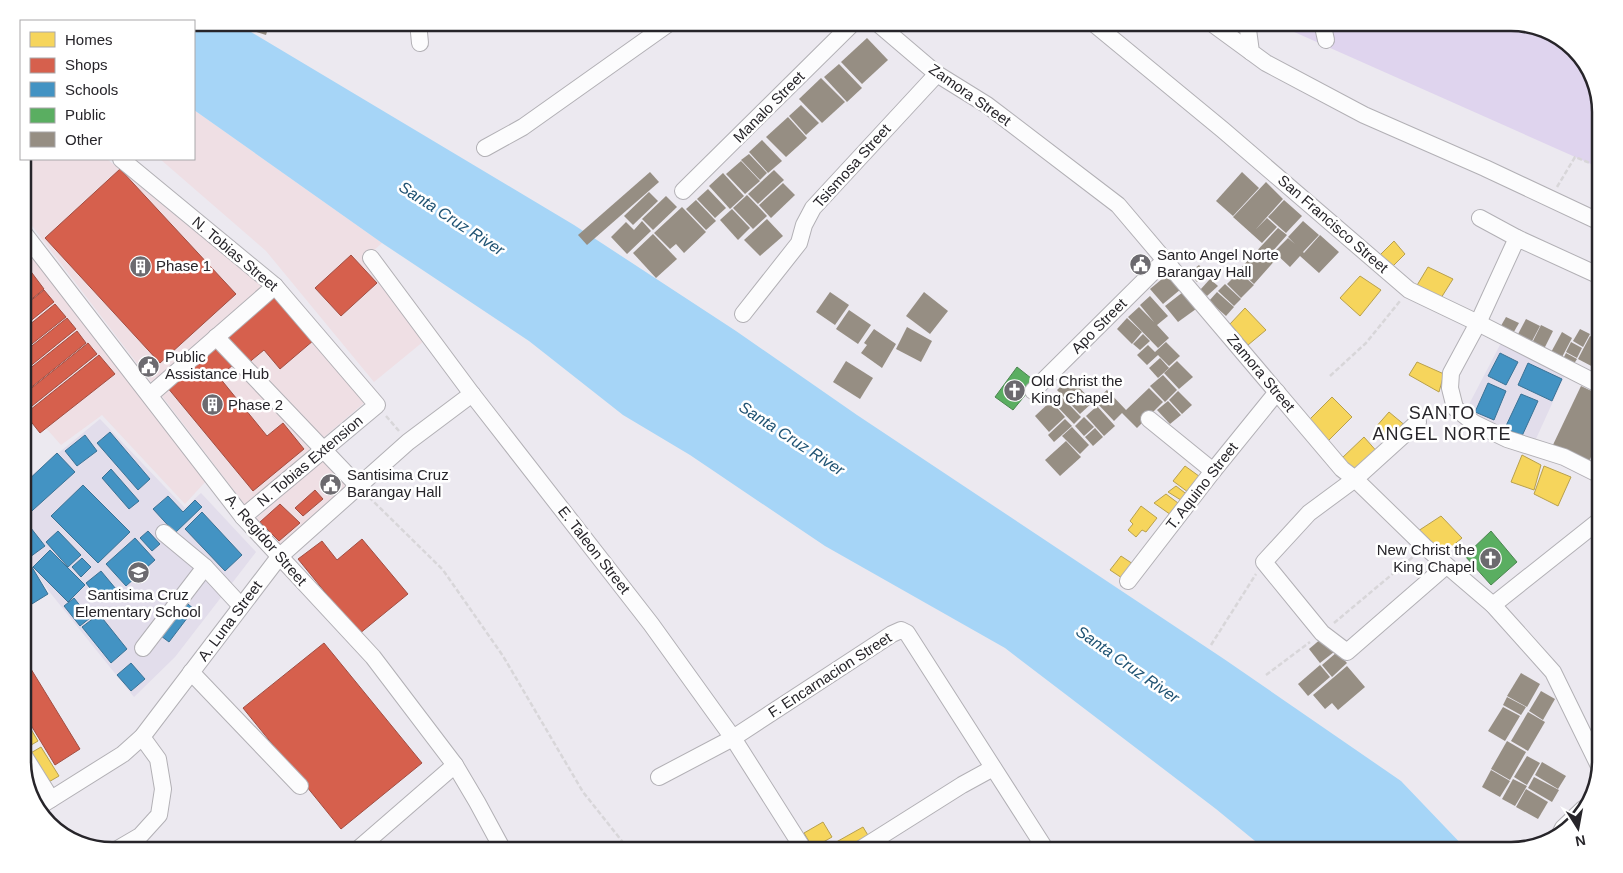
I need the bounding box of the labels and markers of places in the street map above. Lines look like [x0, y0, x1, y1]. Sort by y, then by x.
place label: Santo Angel Norte Barangay Hall [1157, 246, 1279, 280]
public building icon: Santo Angel Norte Barangay Hall [1129, 252, 1153, 276]
building icon: Phase 1 [128, 254, 152, 278]
place label: Phase 1 [156, 257, 211, 274]
place label: Public Assistance Hub [165, 348, 269, 382]
public building icon: Public Assistance Hub [137, 354, 161, 378]
place label: Old Christ the King Chapel [1031, 372, 1123, 406]
church icon: Old Christ the King Chapel [1003, 378, 1027, 402]
building icon: Phase 2 [200, 393, 224, 417]
place label: Phase 2 [228, 396, 283, 413]
place label: Santisima Cruz Barangay Hall [347, 466, 449, 500]
public building icon: Santisima Cruz Barangay Hall [319, 472, 343, 496]
place label: New Christ the King Chapel [1377, 541, 1475, 575]
church icon: New Christ the King Chapel [1479, 547, 1503, 571]
school or university icon: Santisima Cruz Elementary School [126, 560, 150, 584]
place label: Santisima Cruz Elementary School [75, 586, 201, 620]

